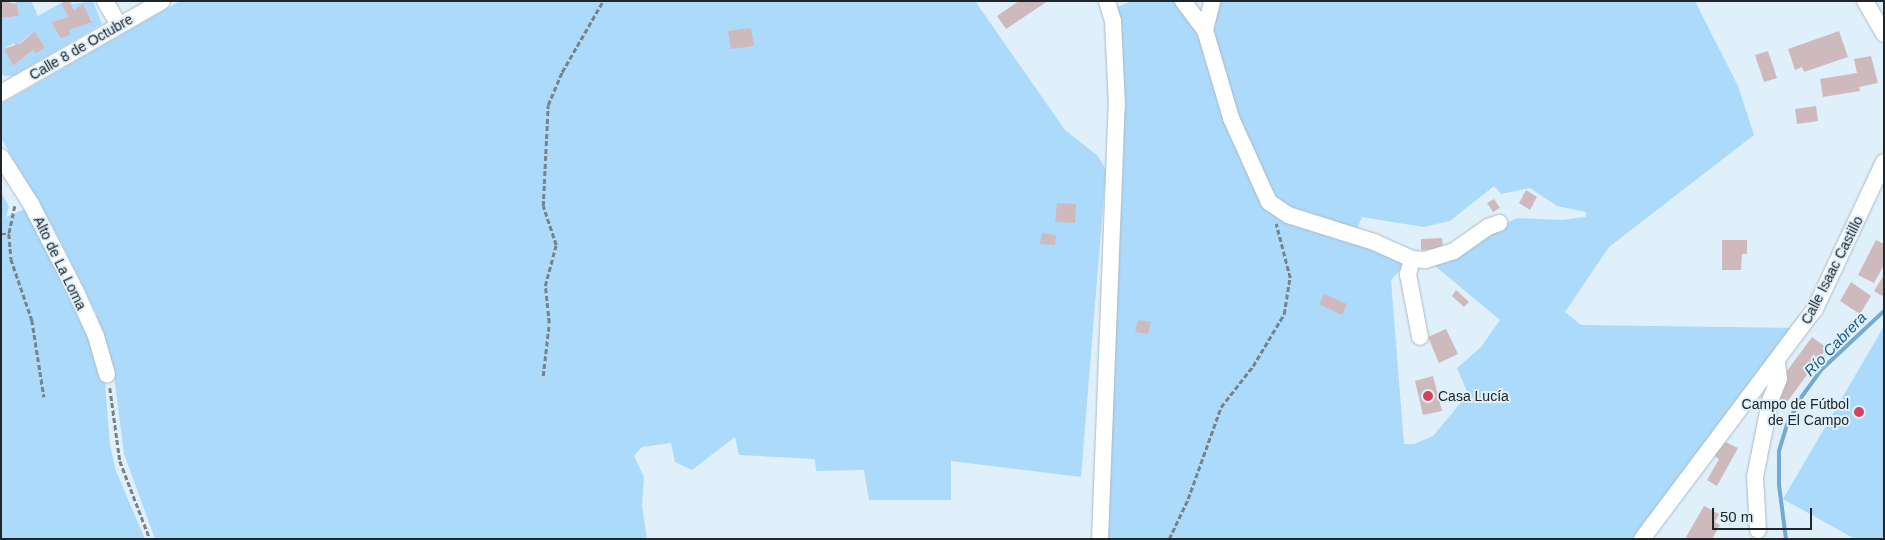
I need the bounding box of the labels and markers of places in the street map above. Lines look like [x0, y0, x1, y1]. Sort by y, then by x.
place label: Casa Lucía [1438, 388, 1509, 404]
marker: Casa Lucía [1422, 390, 1434, 402]
place label: Campo de Fútbol de El Campo [1742, 396, 1849, 428]
marker: Campo de Fútbol de El Campo [1853, 406, 1865, 418]

